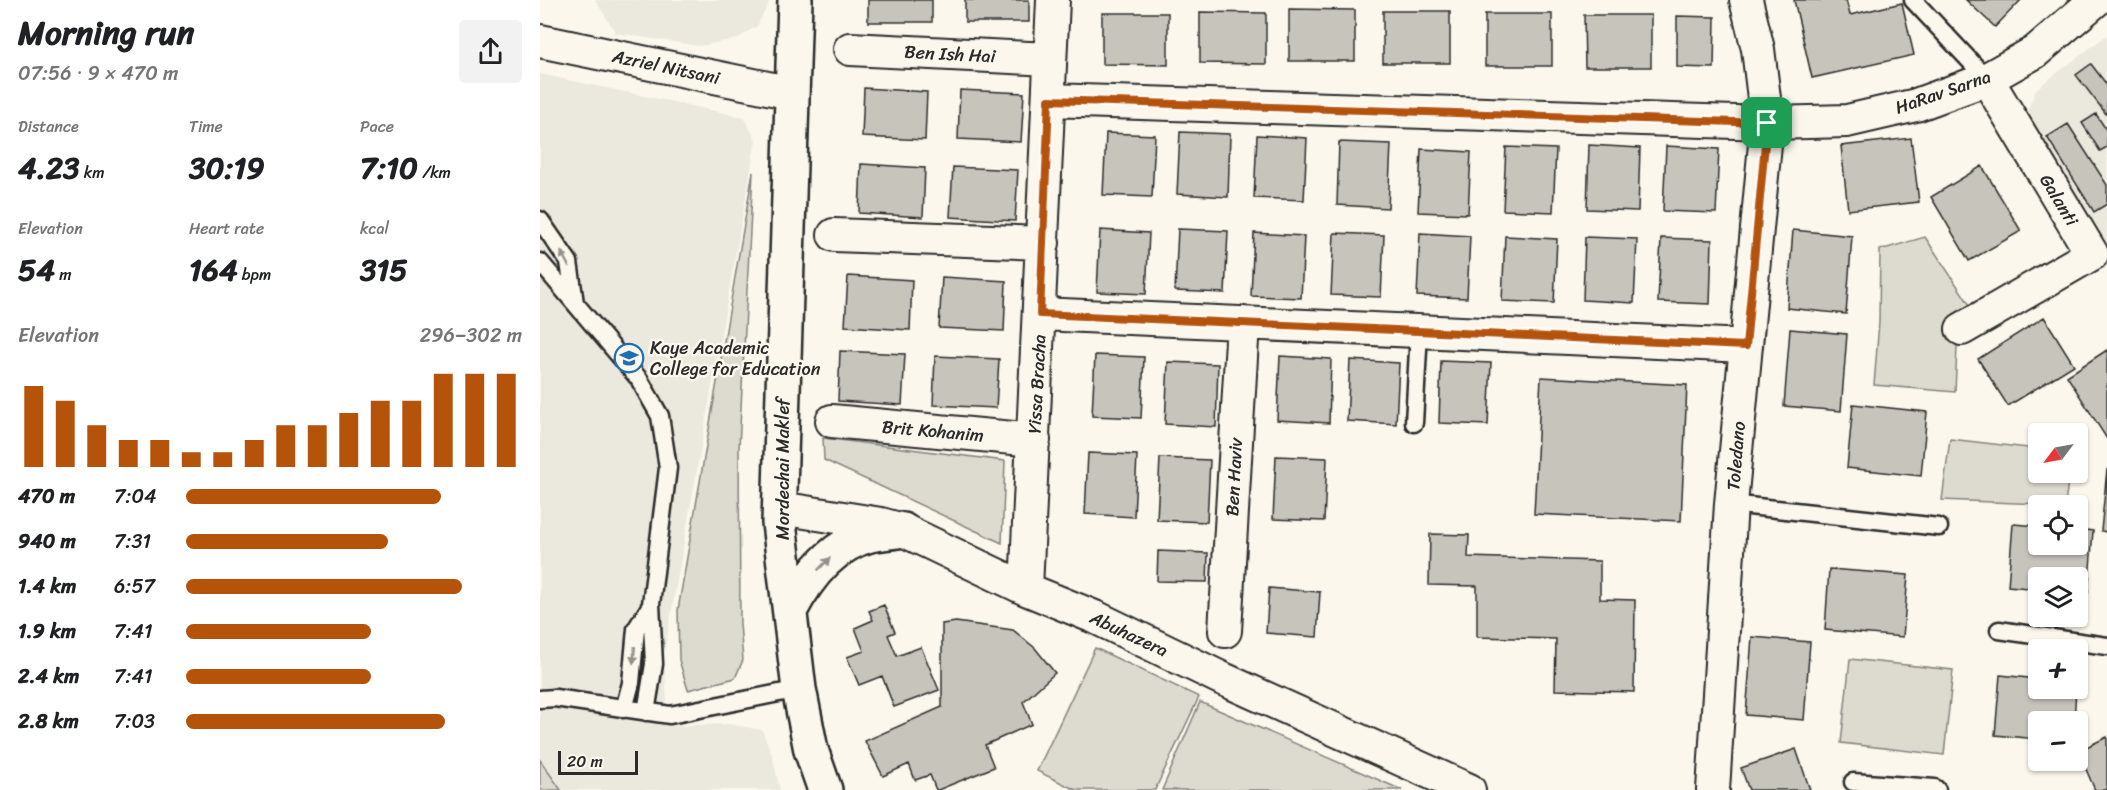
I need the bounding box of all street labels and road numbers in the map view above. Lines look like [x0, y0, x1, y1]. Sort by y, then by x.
street label: Ben Ish Hai [904, 36, 997, 72]
street label: Azriel Nitsani [608, 40, 724, 94]
street label: HaRav Sarna [1891, 61, 1995, 123]
street label: Galanti [2031, 168, 2088, 233]
street label: Yissa Bracha [1018, 333, 1056, 435]
street label: Mordechai Maklef [767, 395, 799, 540]
street label: Brit Kohanim [881, 411, 985, 451]
street label: Toledano [1717, 420, 1755, 492]
street label: Ben Haviv [1216, 436, 1252, 517]
street label: Abuhazera [1084, 601, 1174, 666]

